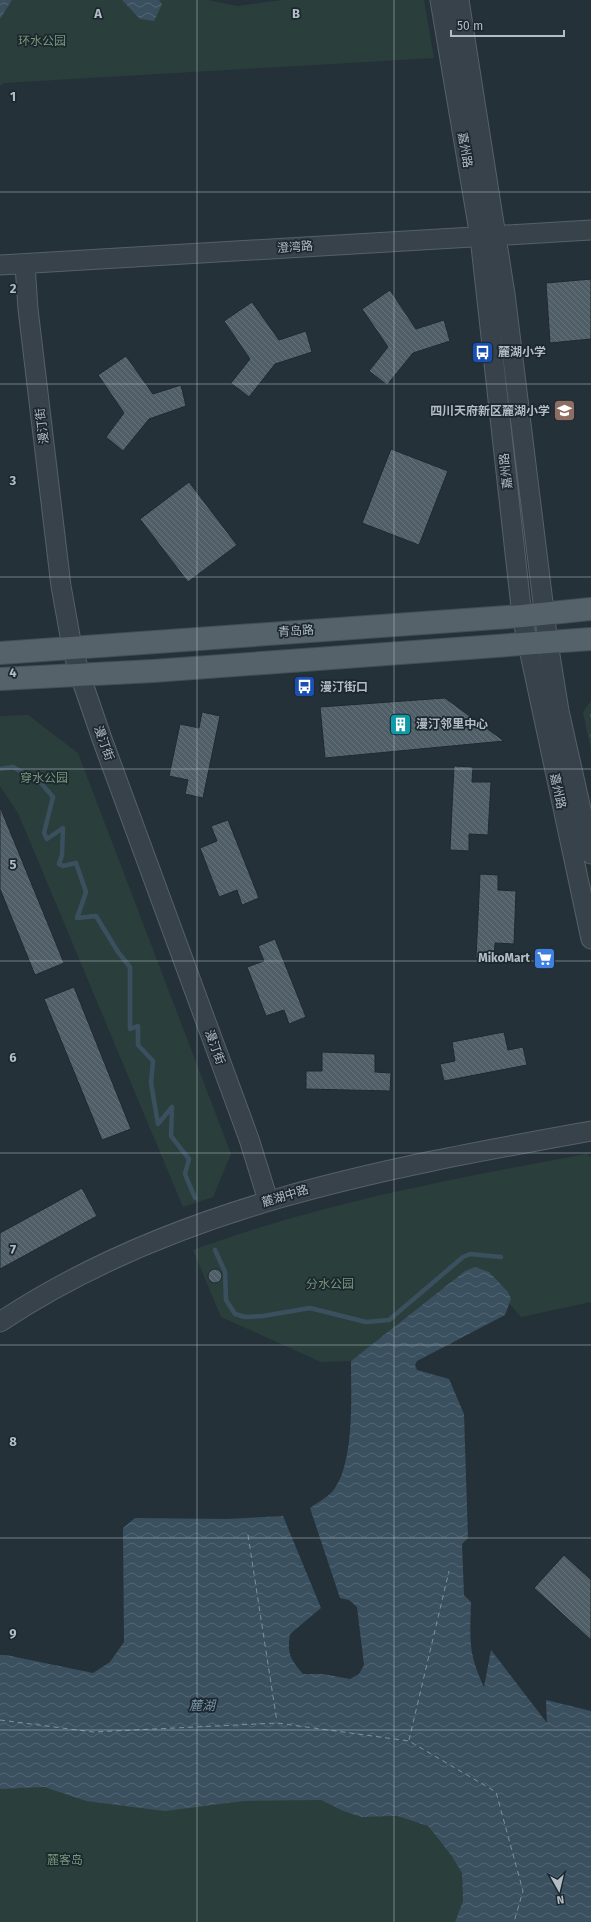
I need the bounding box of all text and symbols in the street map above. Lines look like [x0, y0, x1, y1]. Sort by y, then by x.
text: A [93, 6, 102, 21]
text: B [292, 6, 300, 21]
scale bar [451, 12, 564, 38]
text: 50 m [457, 19, 483, 33]
park label: 环水公园 [18, 34, 66, 48]
text: 1 [10, 89, 16, 104]
street label: 嘉州路 [455, 131, 475, 169]
street label: 澄湾路 [277, 239, 313, 255]
text: 2 [10, 281, 17, 296]
bus stop icon: 麓湖小学 [470, 339, 496, 365]
place label: 麓湖小学 [498, 345, 546, 359]
school or university icon: 四川天府新区麓湖小学 [552, 398, 578, 424]
place label: 四川天府新区麓湖小学 [430, 404, 550, 418]
street label: 漫汀街 [33, 407, 51, 445]
street label: 嘉州路 [497, 452, 515, 490]
text: 3 [9, 473, 17, 488]
street label: 青岛路 [278, 623, 314, 639]
text: 4 [9, 665, 17, 680]
bus stop icon: 漫汀街口 [292, 674, 318, 700]
place label: 漫汀街口 [320, 680, 368, 694]
building icon: 漫汀邻里中心 [388, 711, 414, 737]
place label: 漫汀邻里中心 [416, 717, 488, 731]
street label: 漫汀街 [91, 724, 117, 762]
park label: 穿水公园 [20, 771, 68, 785]
street label: 嘉州路 [547, 772, 569, 810]
text: 5 [10, 857, 17, 872]
supermarket icon: MikoMart [532, 945, 558, 971]
place label: MikoMart [478, 951, 530, 965]
street label: 漫汀街 [202, 1028, 228, 1066]
text: 6 [9, 1050, 17, 1065]
street label: 麓湖中路 [260, 1182, 310, 1210]
text: 7 [10, 1242, 16, 1257]
park label: 分水公园 [306, 1277, 354, 1291]
text: 8 [9, 1434, 17, 1449]
text: 9 [9, 1626, 17, 1641]
water label: 麓湖 [189, 1698, 217, 1713]
park label: 麓客岛 [47, 1853, 83, 1867]
north arrow [539, 1870, 579, 1910]
text: N [556, 1892, 565, 1906]

